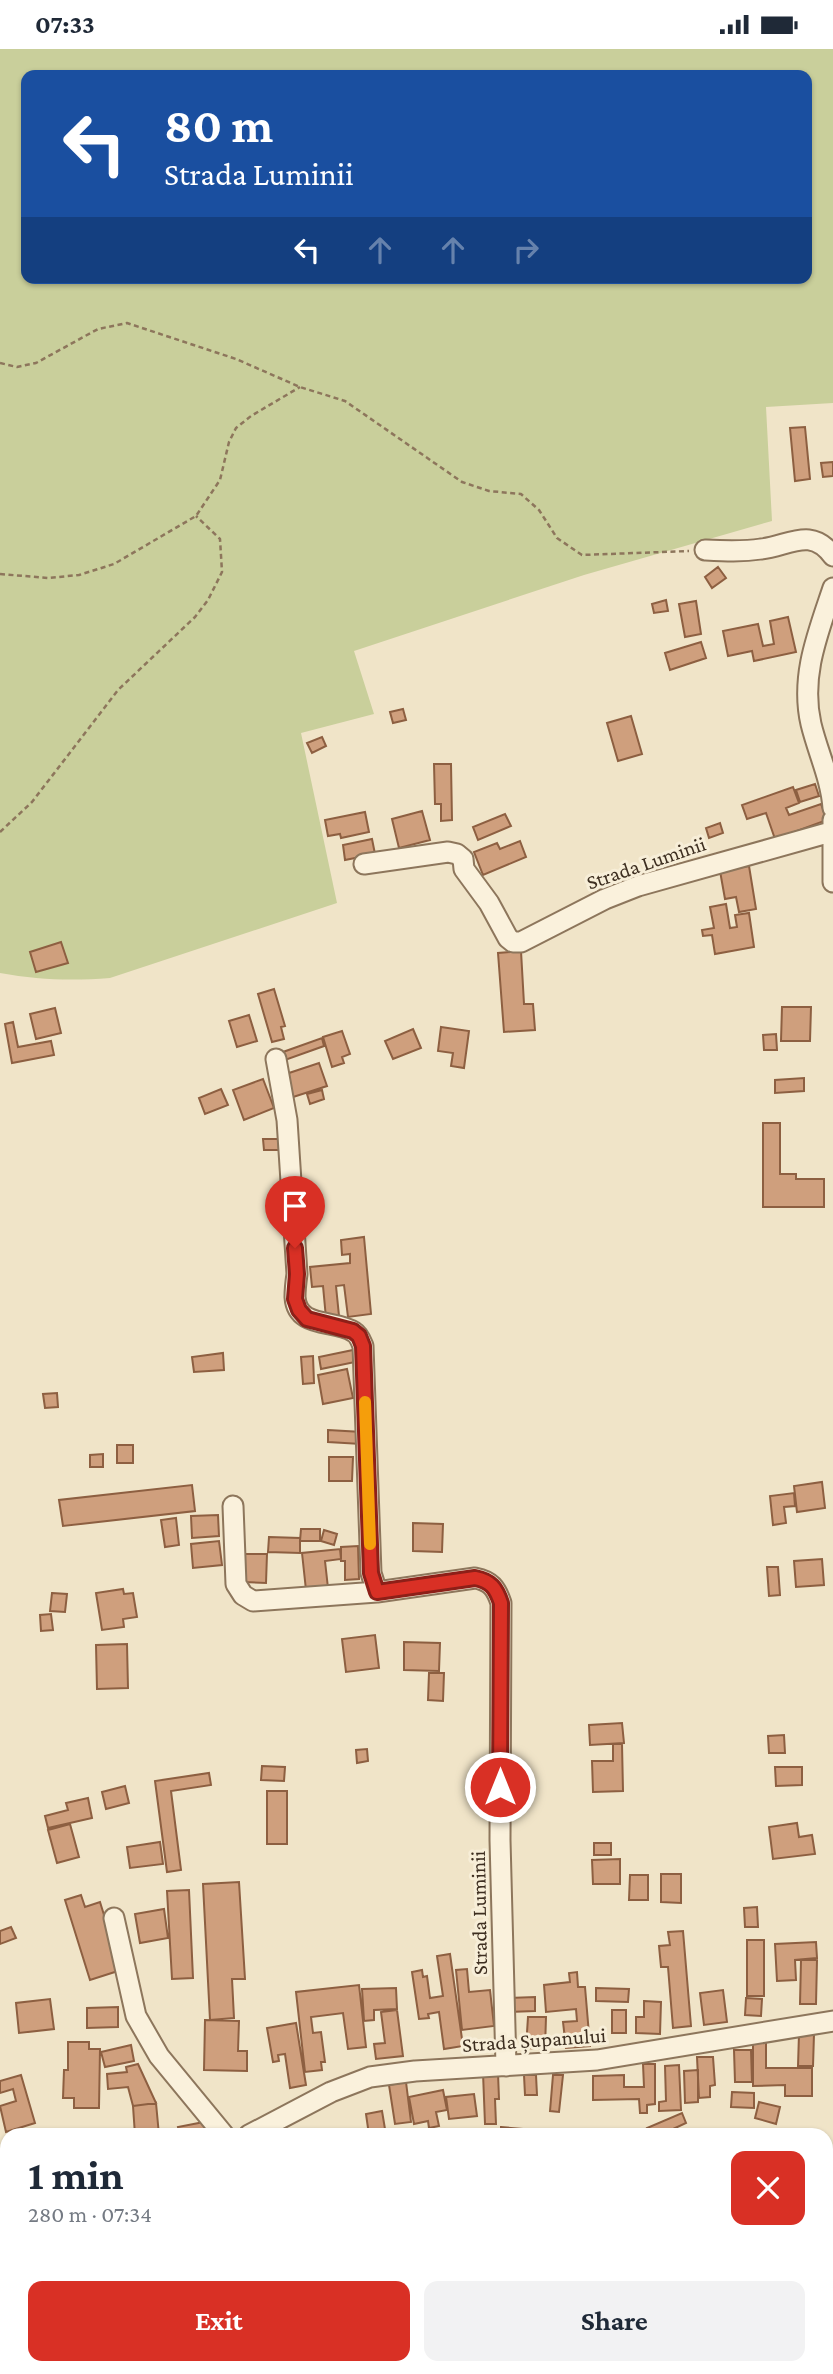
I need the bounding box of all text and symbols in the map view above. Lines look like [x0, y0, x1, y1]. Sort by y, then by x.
text: 07:33 [35, 10, 95, 39]
icon: left [49, 98, 140, 189]
text: 80 m [164, 98, 273, 153]
text: Strada Luminii [164, 156, 354, 192]
icon: left [288, 231, 326, 269]
icon: ahead [361, 231, 399, 269]
icon: ahead [434, 231, 472, 269]
icon: right [507, 231, 545, 269]
street label: Strada Luminii [583, 831, 709, 895]
pin [265, 1176, 325, 1248]
icon: arrive [276, 1187, 314, 1225]
position arrow [463, 1750, 537, 1824]
street label: Strada Luminii [466, 1850, 492, 1975]
street label: Strada Șupanului [461, 2023, 607, 2058]
text: 1 min [28, 2151, 124, 2198]
button: close [731, 2151, 805, 2225]
text: 280 m · 07:34 [28, 2201, 152, 2227]
button: Exit [28, 2281, 410, 2361]
button: Share [424, 2281, 805, 2361]

